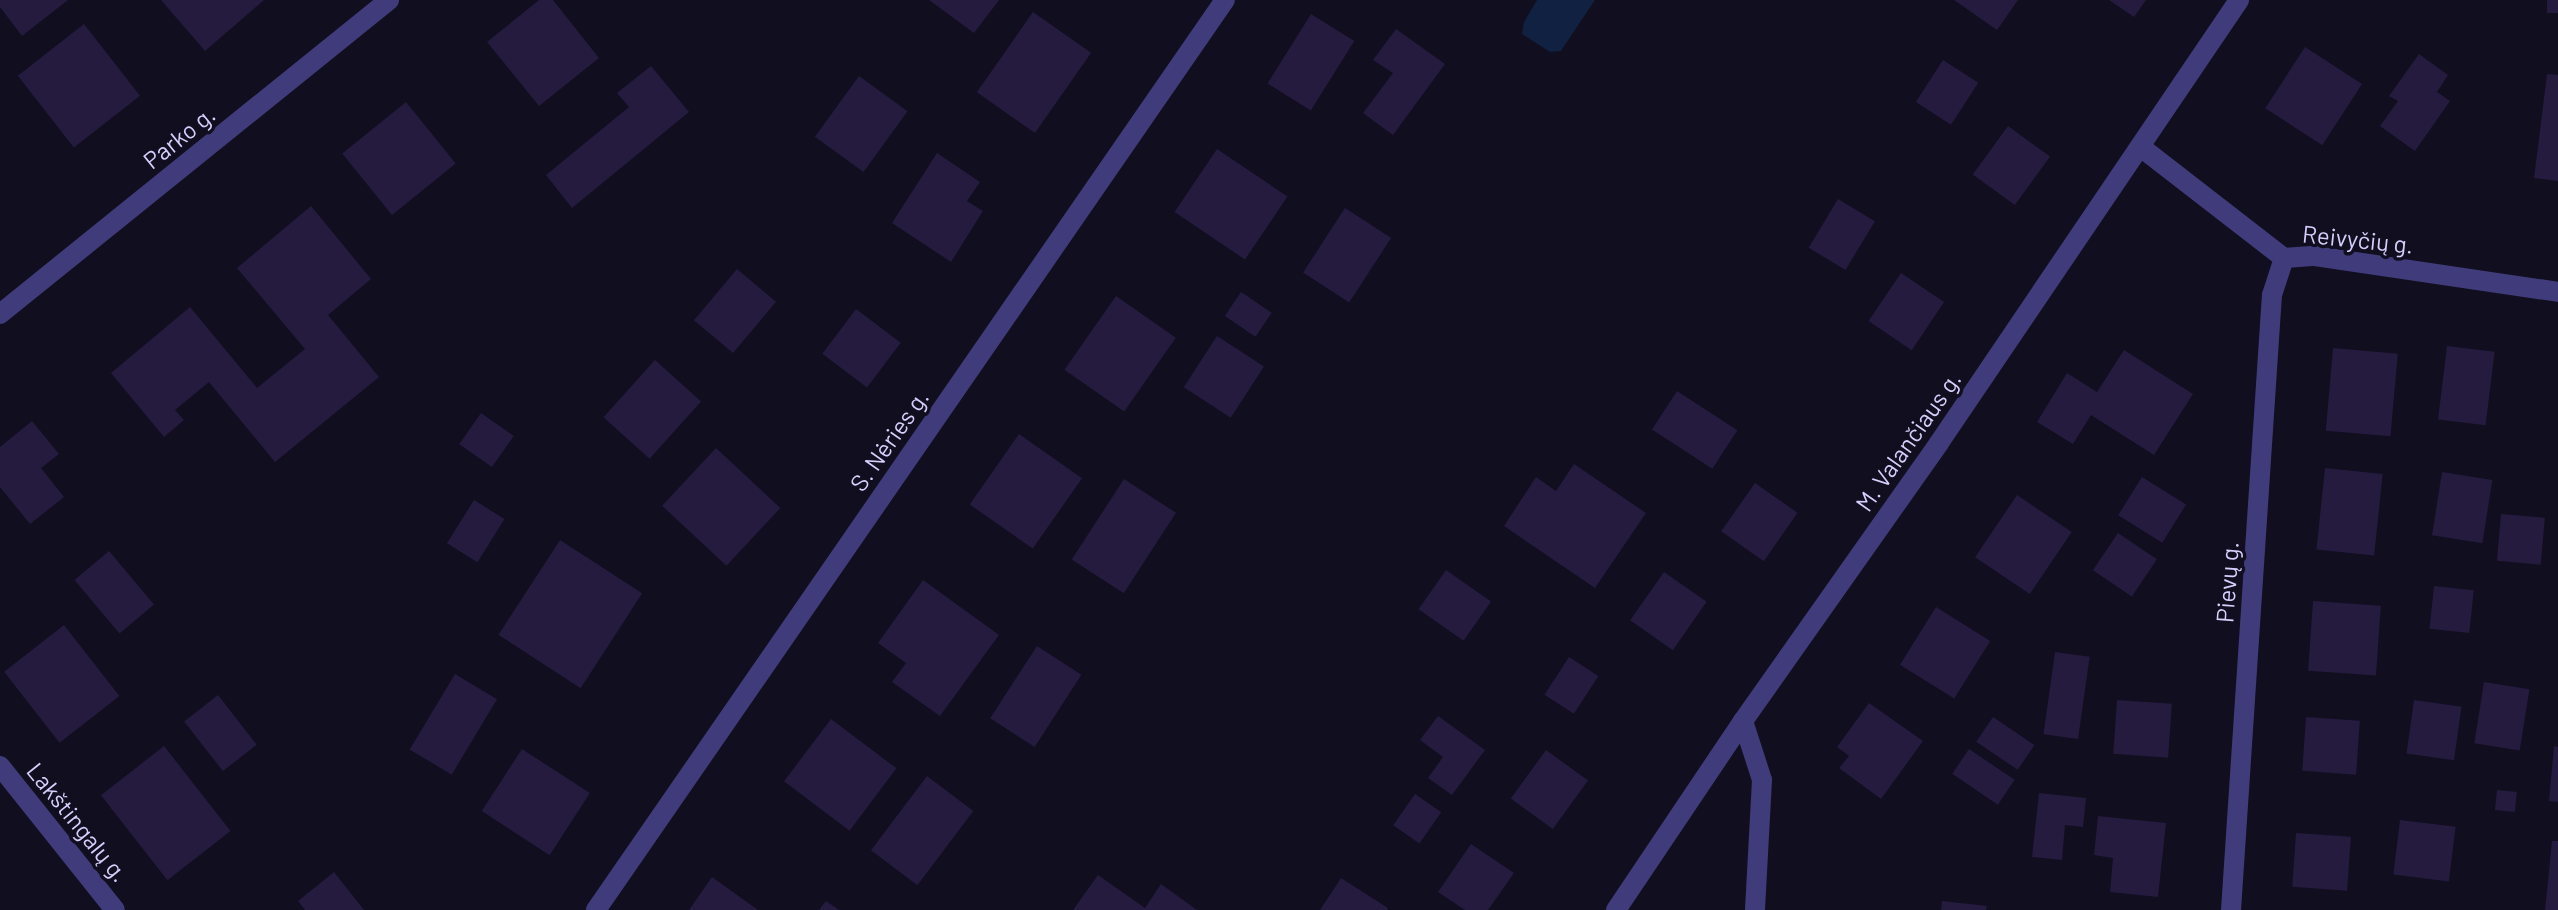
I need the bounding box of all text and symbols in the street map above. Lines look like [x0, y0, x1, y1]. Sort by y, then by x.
street label: Parko g. [137, 99, 221, 175]
street label: Reivyčių g. [2301, 219, 2415, 259]
street label: M. Valančiaus g. [1849, 366, 1967, 516]
street label: S. Nėries g. [844, 384, 934, 496]
street label: Pievų g. [2210, 540, 2244, 624]
street label: Lakštingalų g. [21, 757, 135, 887]

